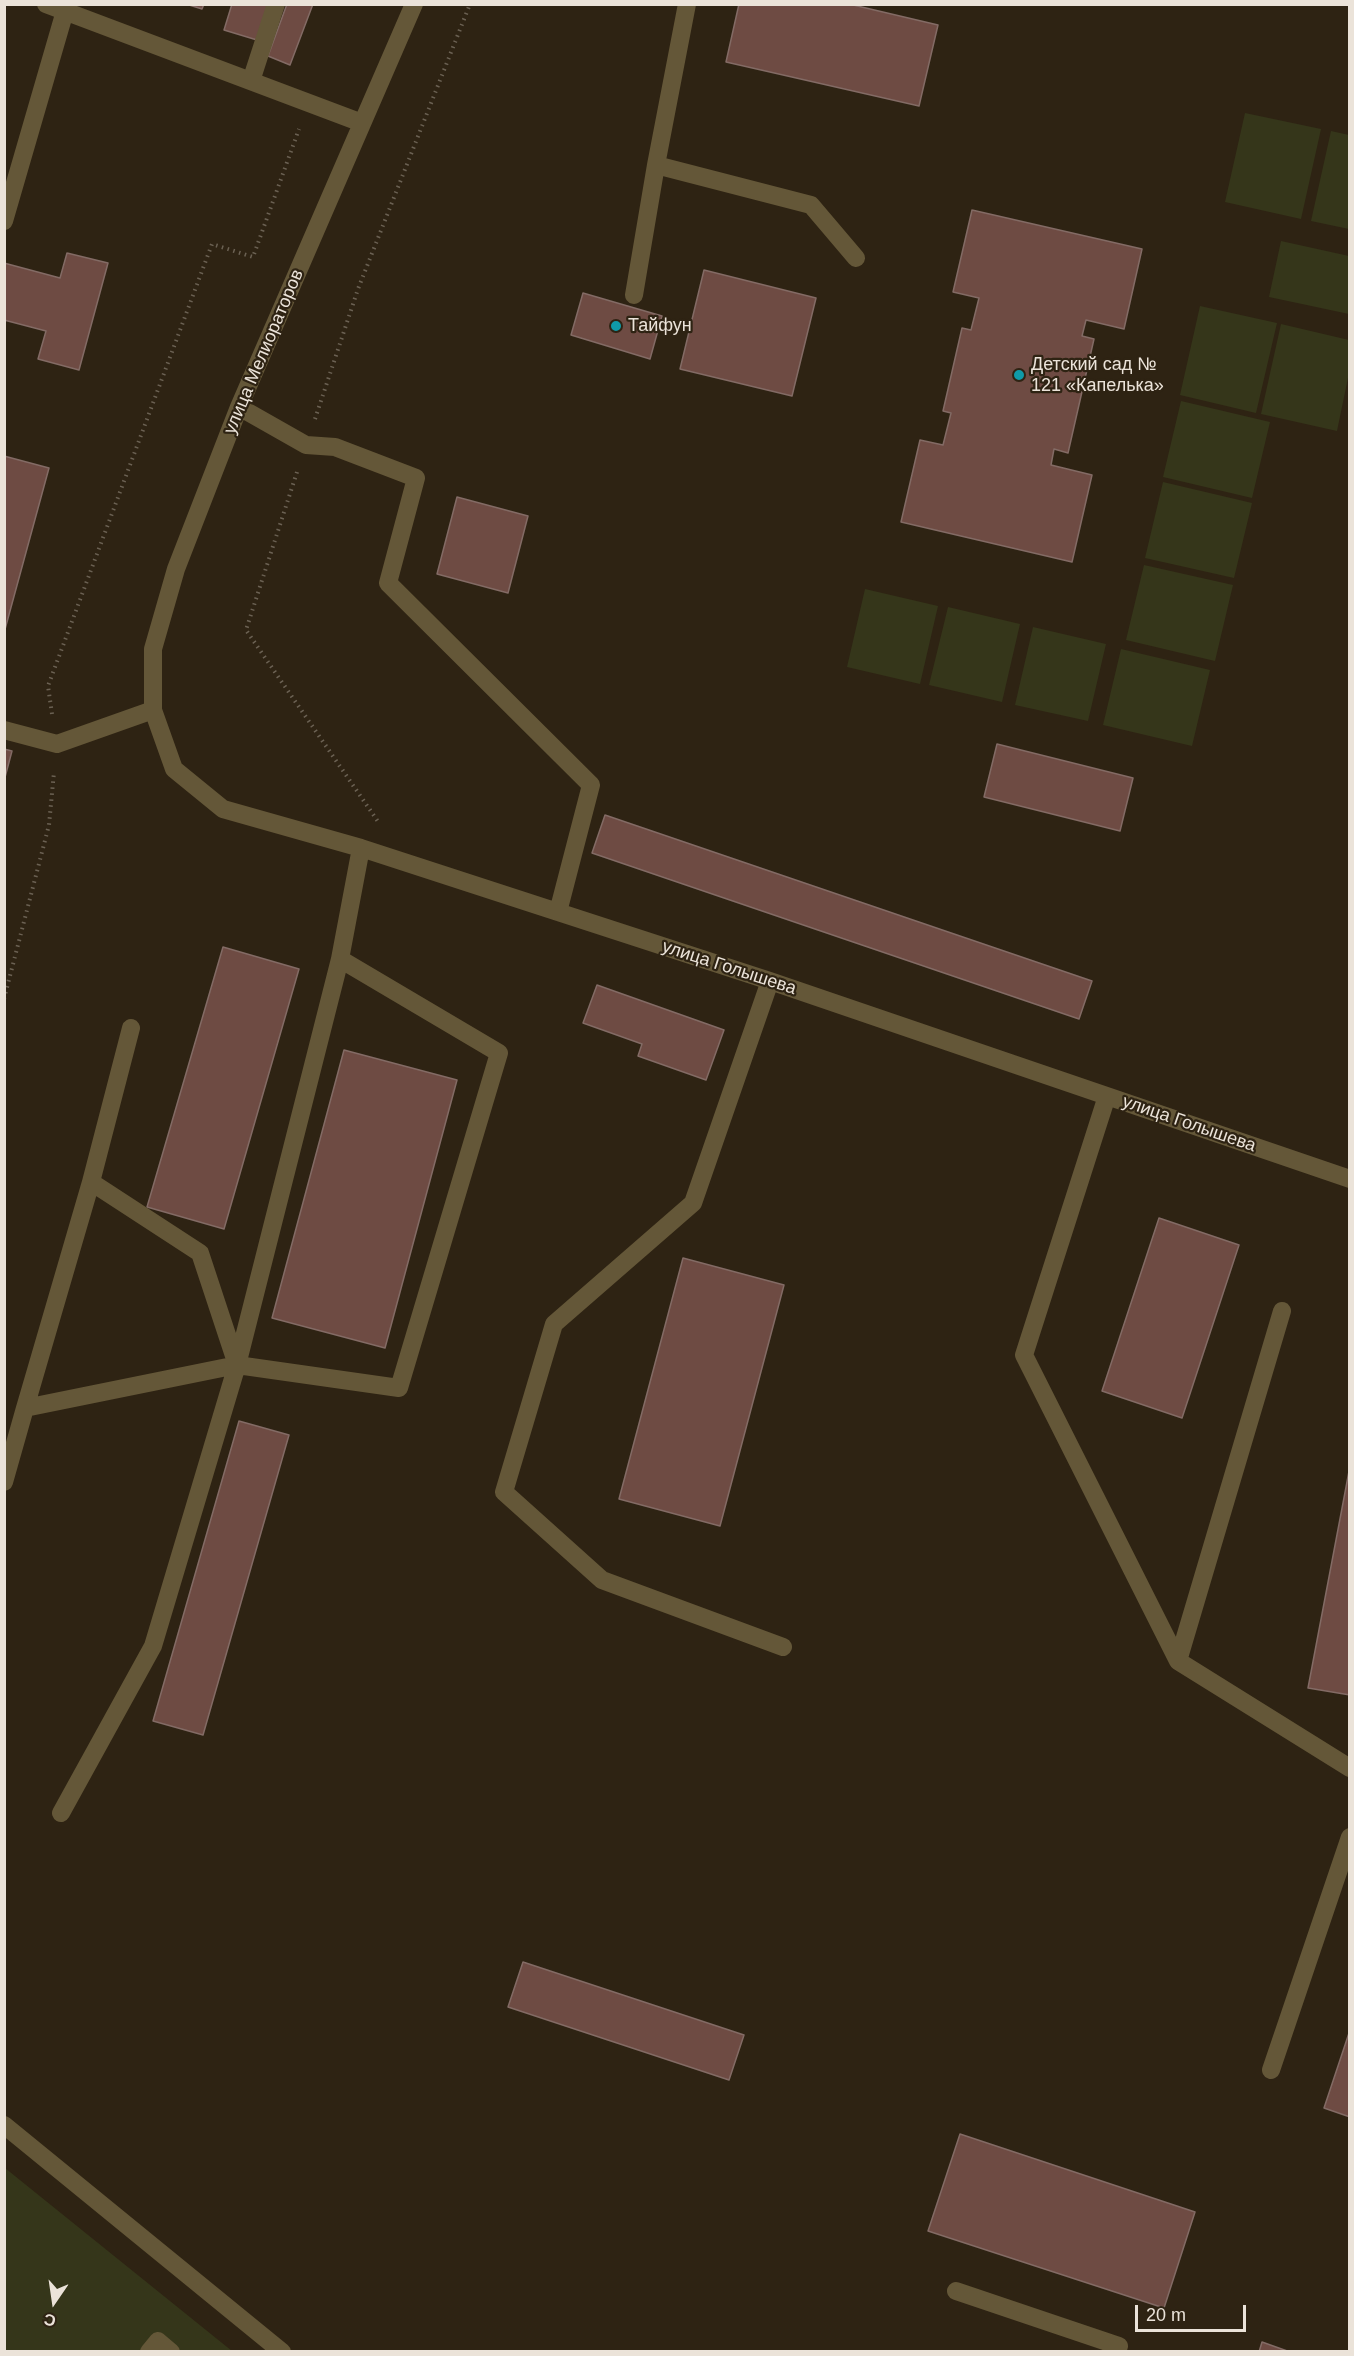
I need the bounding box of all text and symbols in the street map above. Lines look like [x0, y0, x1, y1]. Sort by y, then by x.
street label: улица Мелиораторов [219, 266, 309, 438]
place label: Тайфун [628, 315, 692, 337]
marker: Тайфун [609, 319, 623, 333]
place label: Детский сад № 121 «Капелька» [1031, 354, 1164, 397]
marker: Детский сад № 121 «Капелька» [1012, 368, 1026, 382]
street label: улица Голышева [659, 936, 799, 1000]
street label: улица Голышева [1119, 1091, 1259, 1157]
north arrow [24, 2272, 84, 2332]
scale bar [1138, 2293, 1249, 2331]
text: 20 m [1146, 2305, 1186, 2325]
text: С [42, 2310, 57, 2330]

